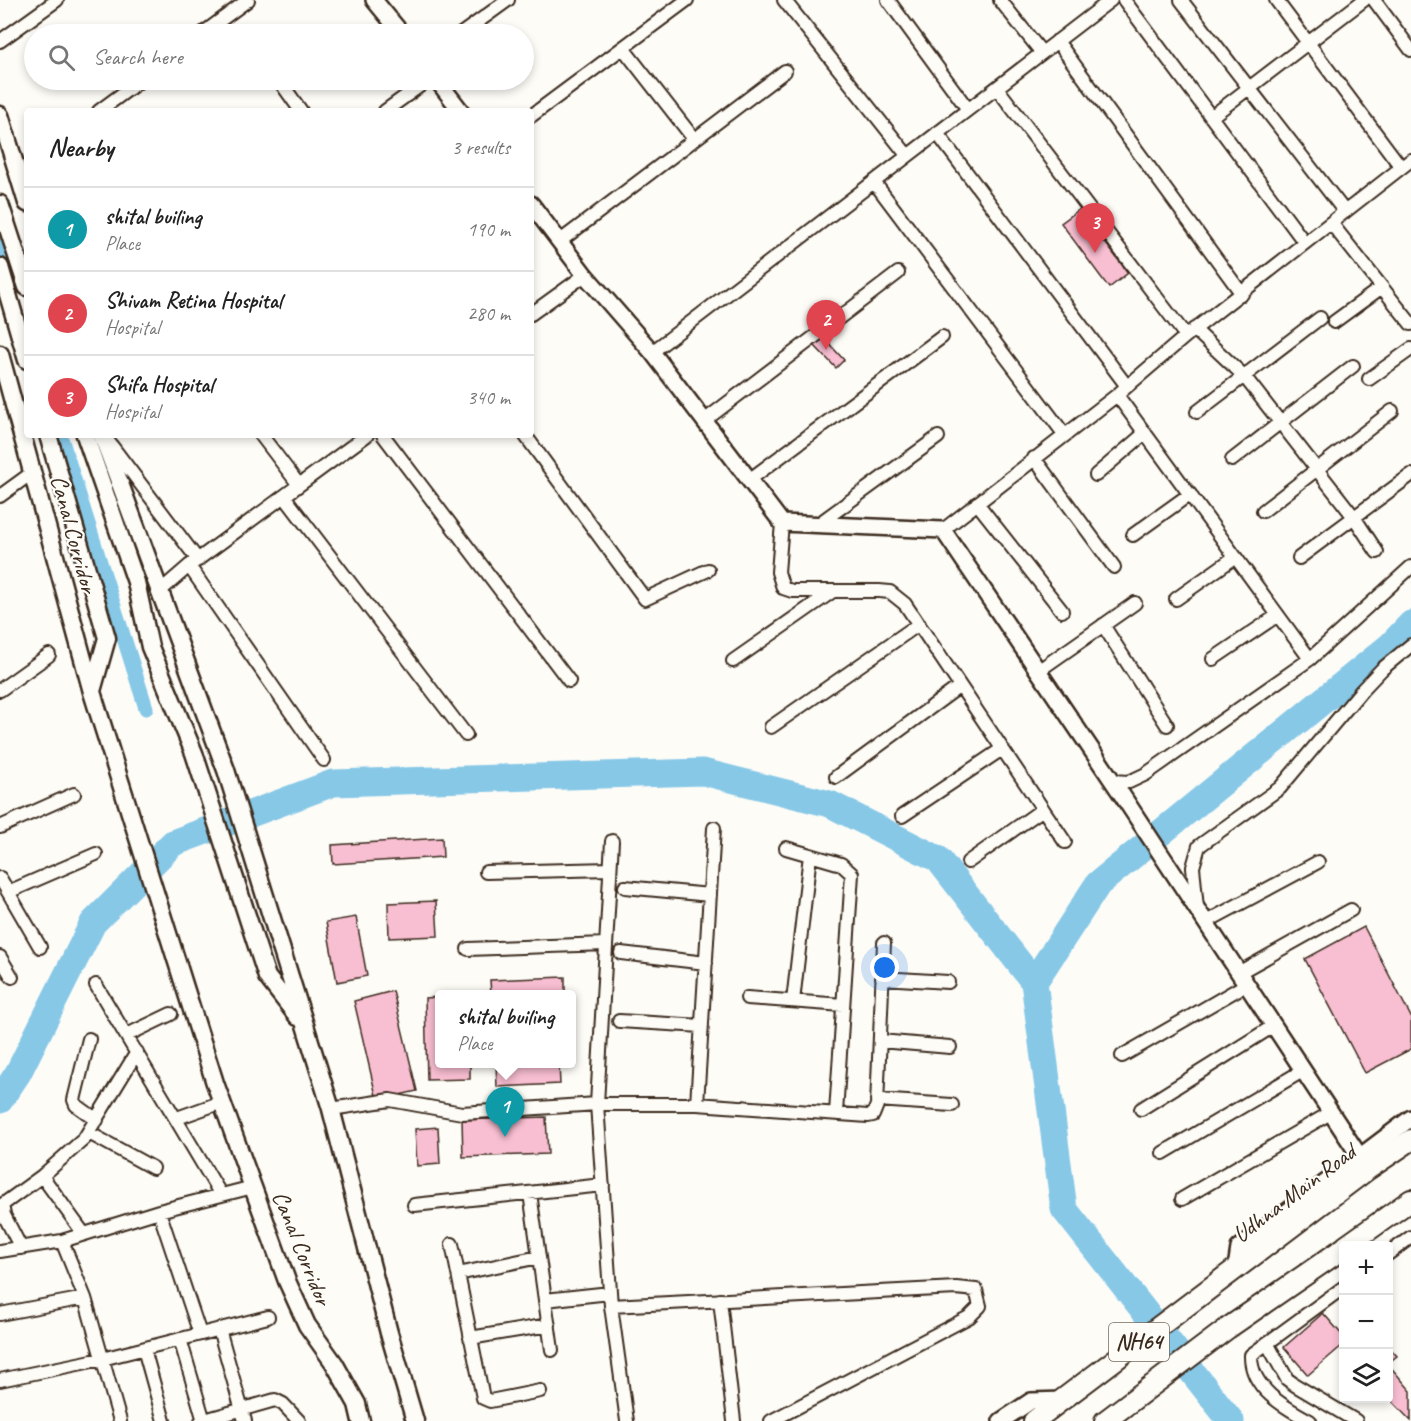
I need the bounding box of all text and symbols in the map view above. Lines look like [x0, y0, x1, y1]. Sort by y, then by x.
search box [24, 24, 534, 90]
icon: search [45, 41, 78, 74]
text: Search here [93, 43, 183, 71]
text: Nearby [48, 131, 113, 164]
text: 3 results [451, 135, 510, 160]
text: shital builing [105, 203, 201, 231]
pin: 3 [1076, 204, 1114, 253]
text: 1 [63, 217, 72, 242]
text: 190 m [467, 217, 510, 242]
text: Place [105, 231, 140, 256]
text: Shivam Retina Hospital [105, 287, 282, 315]
pin: 2 [806, 300, 846, 350]
text: 2 [63, 301, 72, 326]
text: 280 m [467, 301, 510, 326]
text: Hospital [105, 315, 160, 340]
text: Shifa Hospital [105, 371, 213, 399]
text: 3 [63, 385, 72, 410]
text: 340 m [467, 385, 510, 410]
text: Hospital [105, 399, 160, 424]
street label: Canal Corridor [44, 472, 105, 598]
your location [870, 953, 899, 982]
popup [435, 990, 576, 1068]
text: shital builing [457, 1003, 554, 1031]
text: Place [457, 1031, 492, 1056]
pin: 1 [486, 1088, 524, 1137]
street label: Udhna Main Road [1226, 1135, 1364, 1249]
street label: Canal Corridor [266, 1186, 339, 1312]
map controls [1339, 1241, 1393, 1403]
button: + [1339, 1241, 1393, 1295]
button: − [1339, 1295, 1393, 1349]
road number: NH64 [1109, 1323, 1169, 1361]
button: layers [1339, 1349, 1393, 1403]

